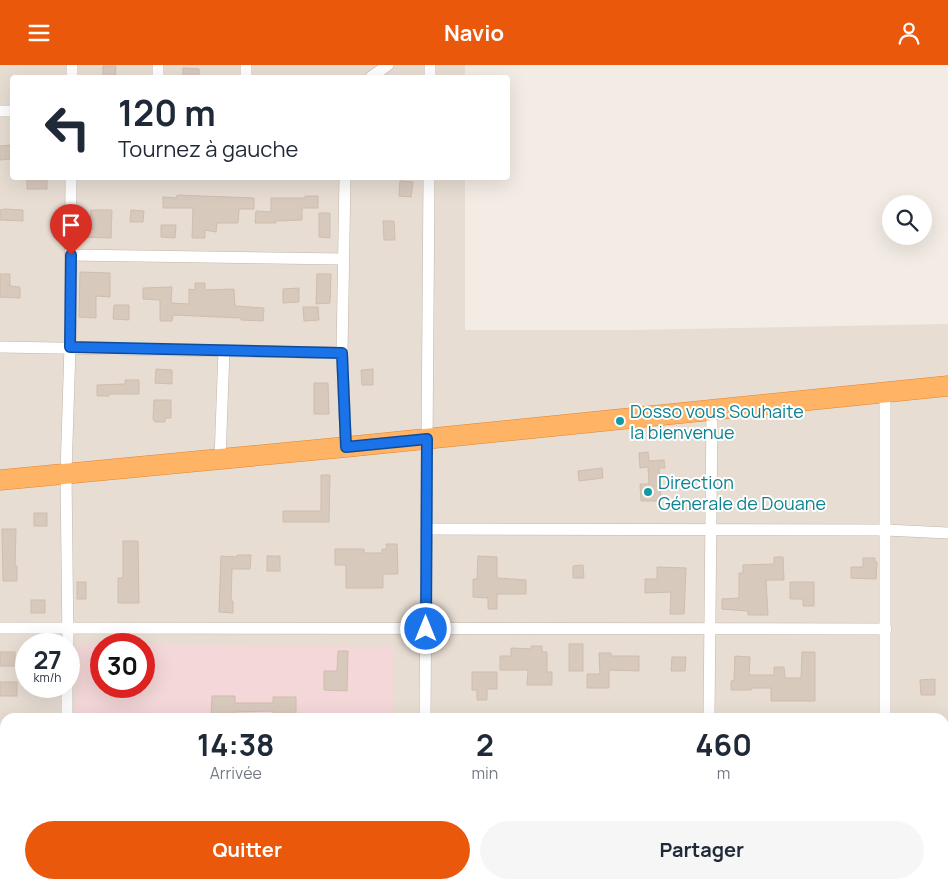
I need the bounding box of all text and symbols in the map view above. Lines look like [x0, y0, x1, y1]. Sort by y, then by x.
text: Navio [444, 18, 504, 48]
icon: menu [25, 19, 53, 47]
icon: person [895, 19, 923, 47]
text: 120 m [118, 89, 216, 137]
icon: left [35, 95, 100, 160]
text: Tournez à gauche [118, 134, 298, 164]
map controls [882, 195, 932, 245]
button: search [882, 195, 932, 245]
pin [50, 204, 92, 255]
icon: arrive [57, 211, 85, 239]
place label: Dosso vous Souhaite la bienvenue [630, 399, 804, 444]
marker: Dosso vous Souhaite la bienvenue [614, 415, 626, 427]
place label: Direction Génerale de Douane [658, 470, 826, 515]
marker: Direction Génerale de Douane [642, 486, 654, 498]
position arrow [399, 602, 451, 654]
speed limit sign: 30 [90, 633, 155, 698]
text: 27 [33, 642, 62, 677]
text: km/h [34, 669, 61, 686]
text: 14:38 [197, 724, 275, 765]
text: 2 [476, 724, 494, 765]
text: 460 [695, 724, 752, 765]
text: Arrivée [210, 762, 262, 784]
text: min [472, 762, 498, 784]
text: m [717, 762, 730, 784]
button: Quitter [25, 821, 470, 879]
button: Partager [480, 821, 924, 879]

